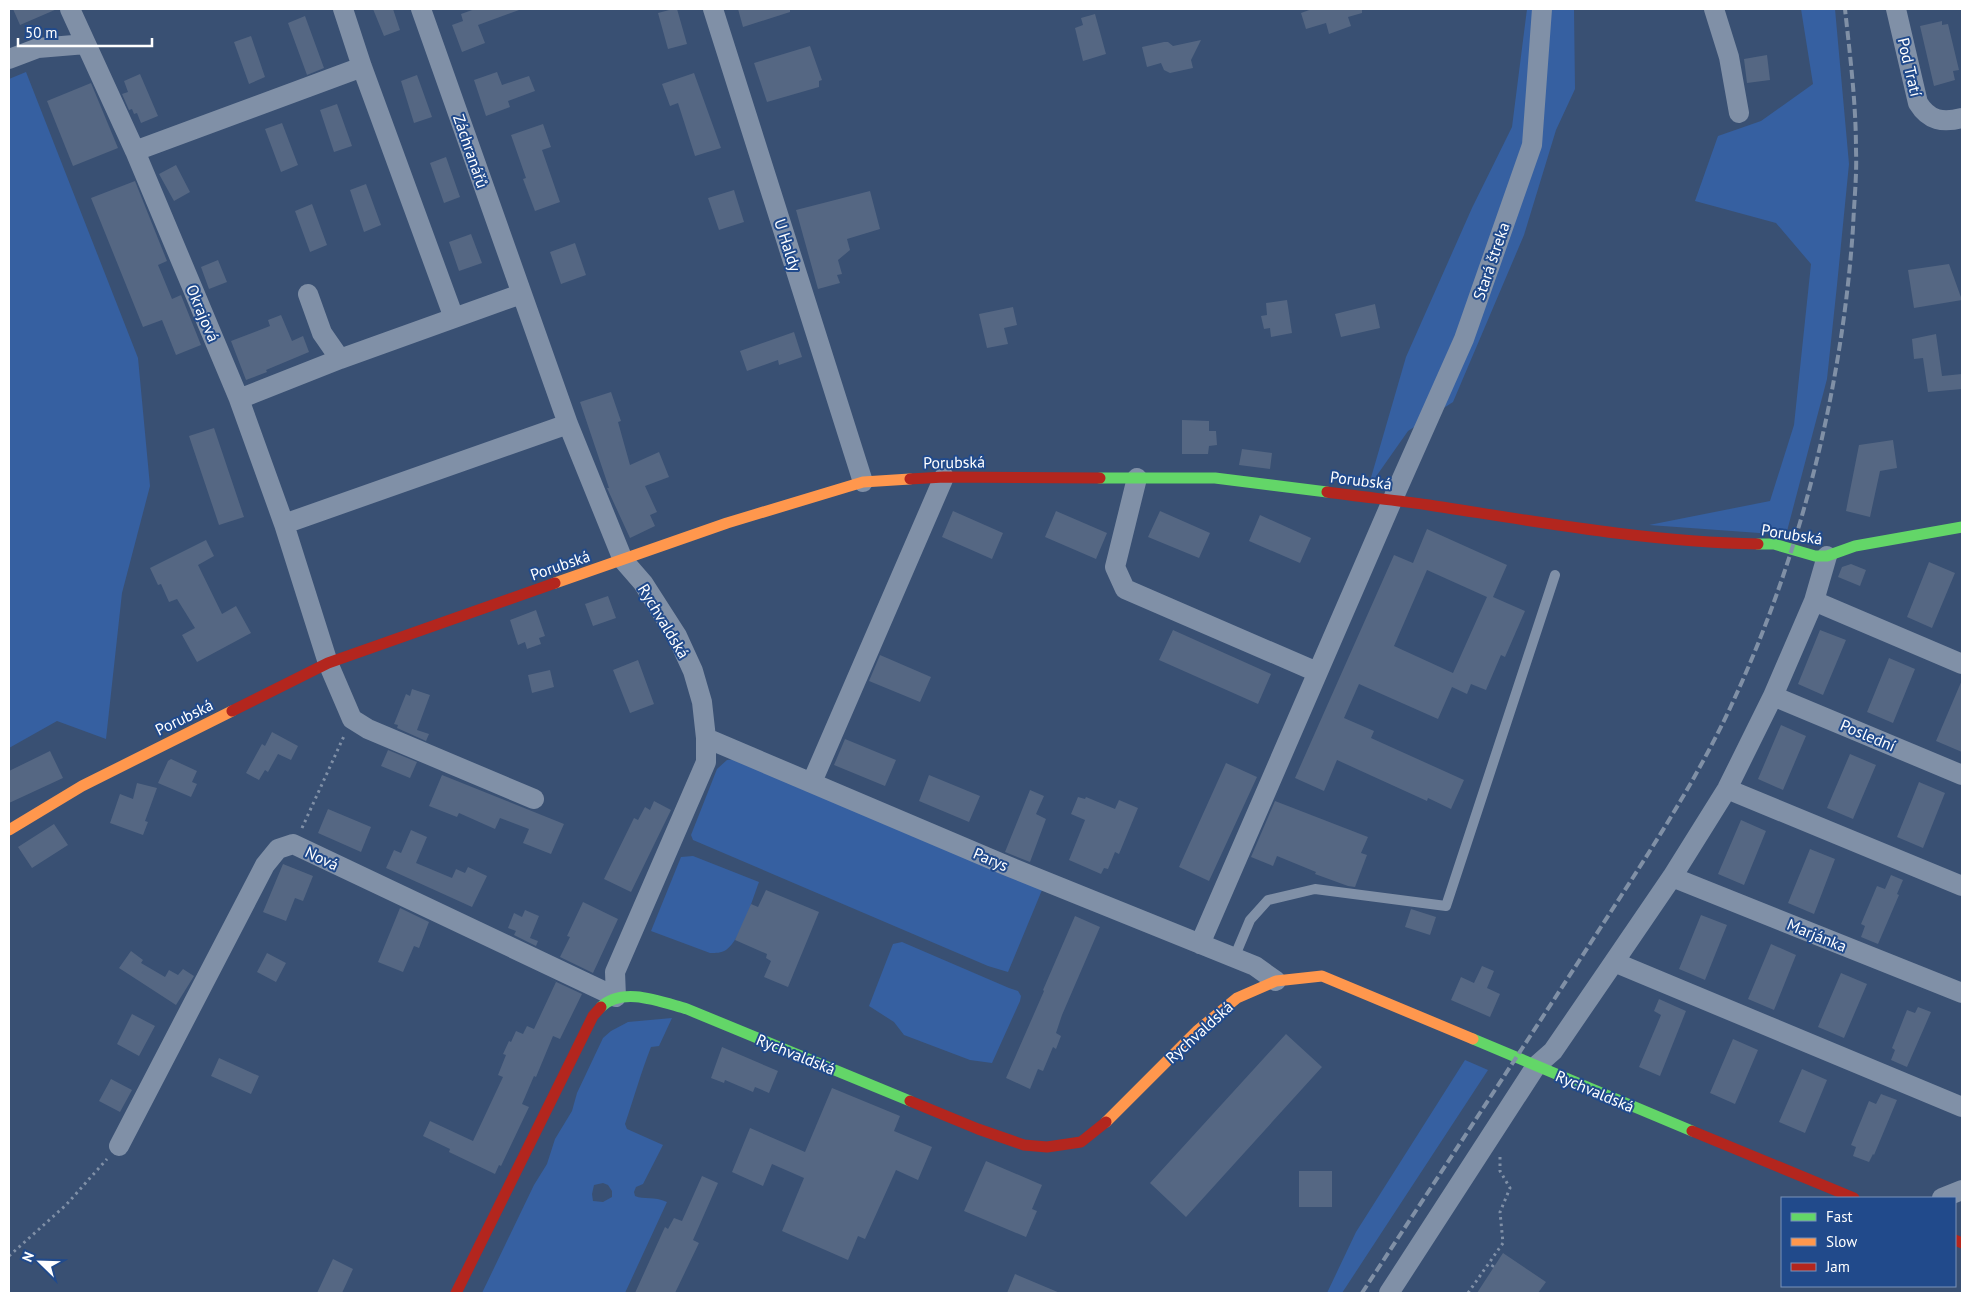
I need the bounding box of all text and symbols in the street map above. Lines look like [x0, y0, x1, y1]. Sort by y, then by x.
scale bar [18, 15, 151, 47]
text: 50 m [25, 23, 58, 42]
street label: Pod Tratí [1894, 36, 1926, 98]
street label: Záchranářů [449, 111, 493, 191]
street label: U Haldy [770, 216, 806, 274]
street label: Stará štreka [1468, 220, 1514, 302]
street label: Okrajová [182, 281, 224, 345]
street label: Porubská [923, 451, 985, 473]
street label: Porubská [1329, 466, 1393, 494]
street label: Porubská [1760, 519, 1824, 549]
street label: Porubská [527, 545, 593, 585]
street label: Rychvaldská [634, 580, 694, 662]
street label: Porubská [152, 694, 216, 740]
street label: Poslední [1837, 714, 1899, 756]
street label: Nová [302, 842, 342, 874]
street label: Parys [971, 843, 1012, 875]
street label: Marjánka [1784, 914, 1850, 956]
street label: Rychvaldská [1161, 997, 1237, 1067]
street label: Rychvaldská [754, 1029, 838, 1079]
street label: Rychvaldská [1553, 1065, 1637, 1117]
legend [1781, 1197, 1956, 1287]
text: Fast [1826, 1207, 1853, 1226]
text: Slow [1826, 1232, 1857, 1251]
north arrow [15, 1237, 65, 1287]
text: N [18, 1249, 38, 1265]
text: Jam [1825, 1257, 1850, 1276]

